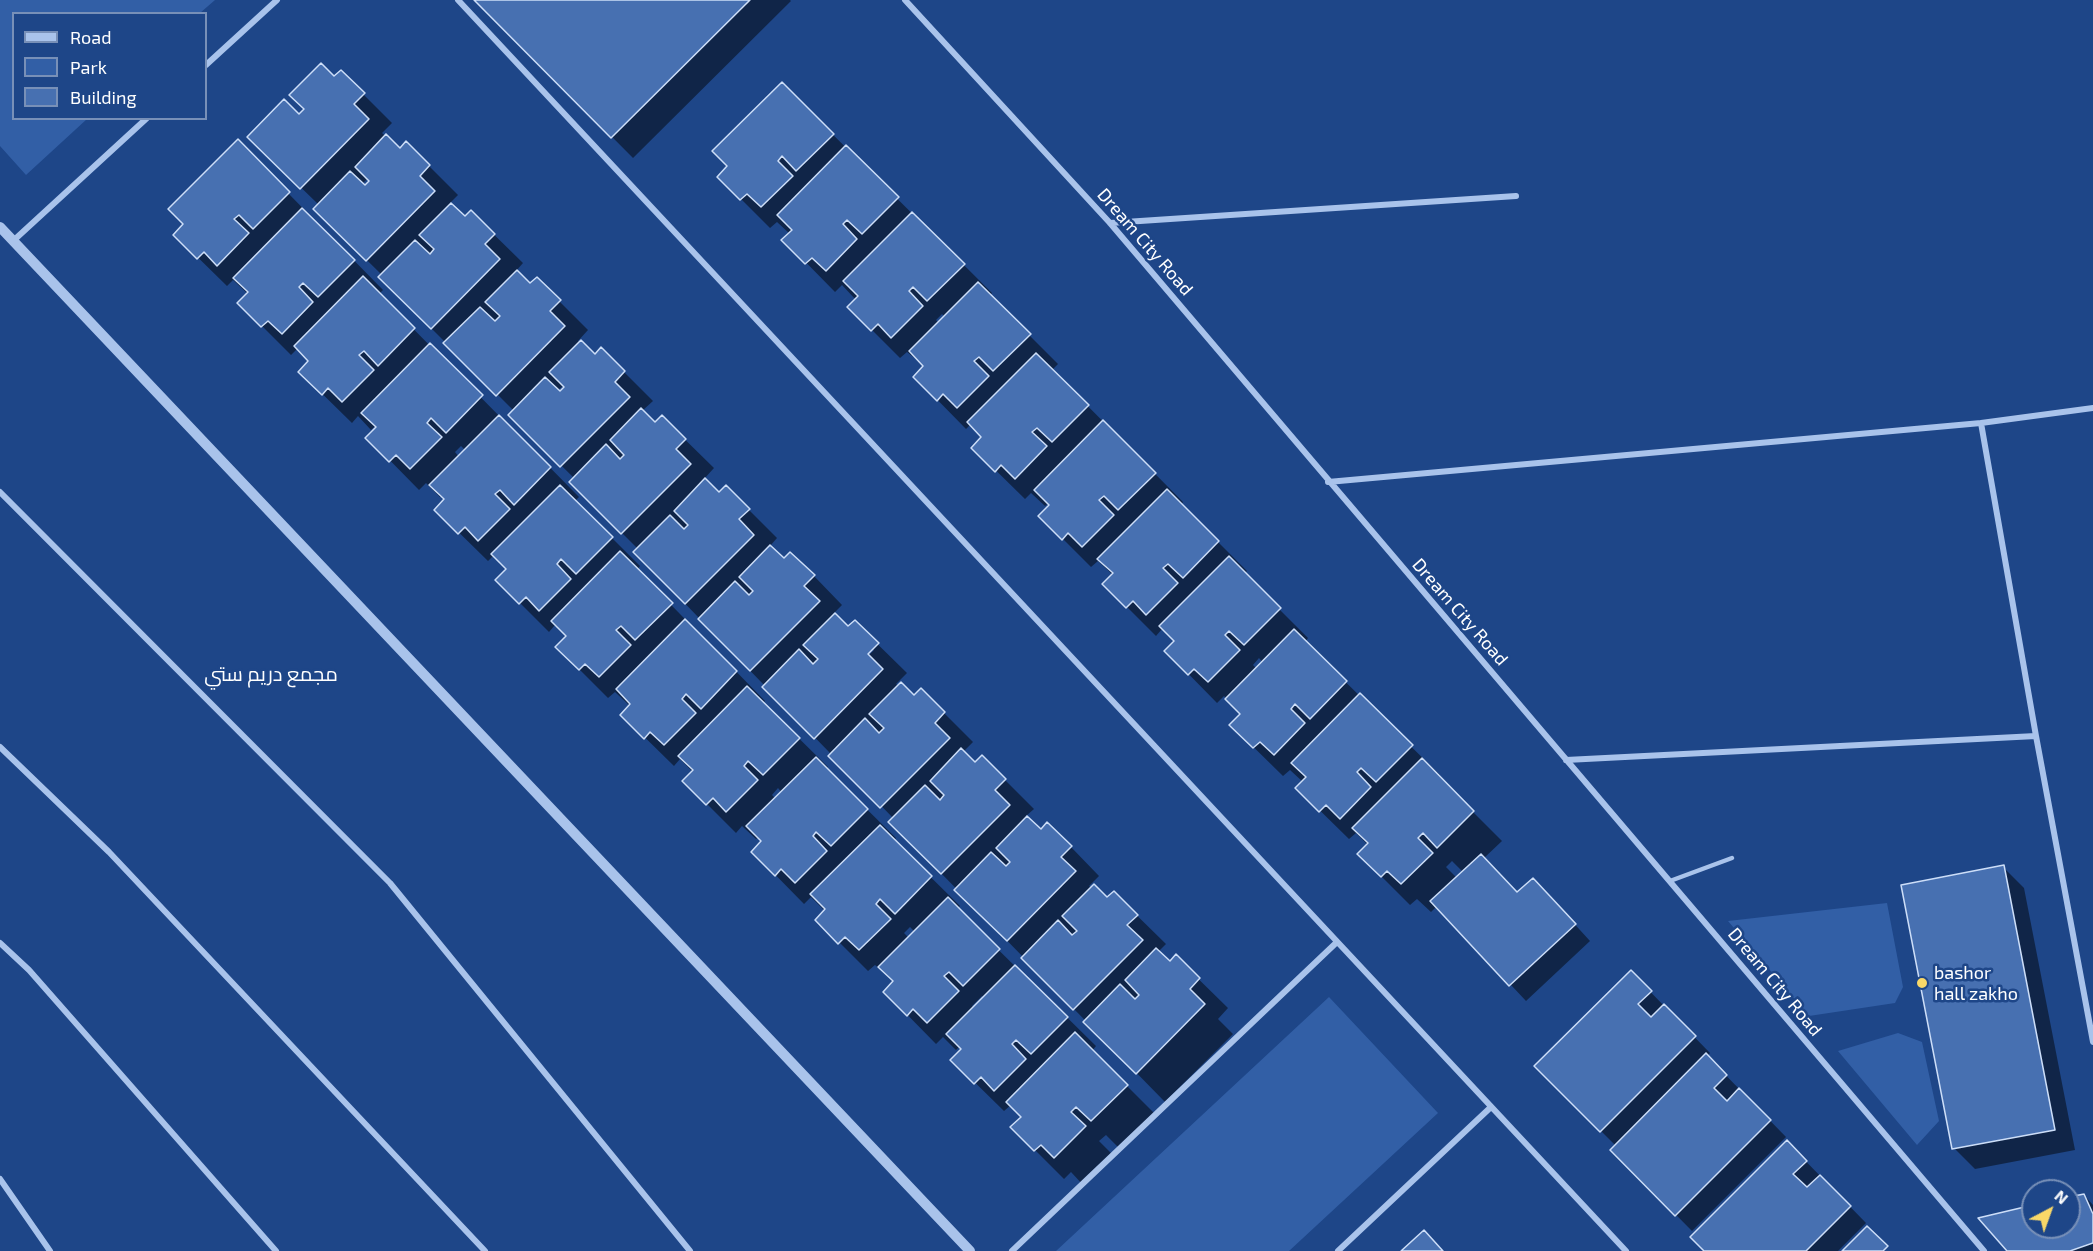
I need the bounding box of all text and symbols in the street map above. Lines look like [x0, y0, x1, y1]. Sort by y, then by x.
legend [12, 12, 207, 120]
text: Road [70, 26, 111, 48]
text: Park [70, 56, 107, 78]
text: Building [70, 86, 137, 108]
street label: Dream City Road [1093, 184, 1197, 300]
street label: Dream City Road [1408, 554, 1512, 670]
district label: مجمع دريم ستي [204, 662, 338, 686]
street label: Dream City Road [1723, 923, 1827, 1041]
place label: bashor hall zakho [1934, 962, 2018, 1004]
marker: bashor hall zakho [1915, 976, 1929, 990]
north arrow [2021, 1179, 2081, 1239]
text: N [2051, 1186, 2072, 1208]

